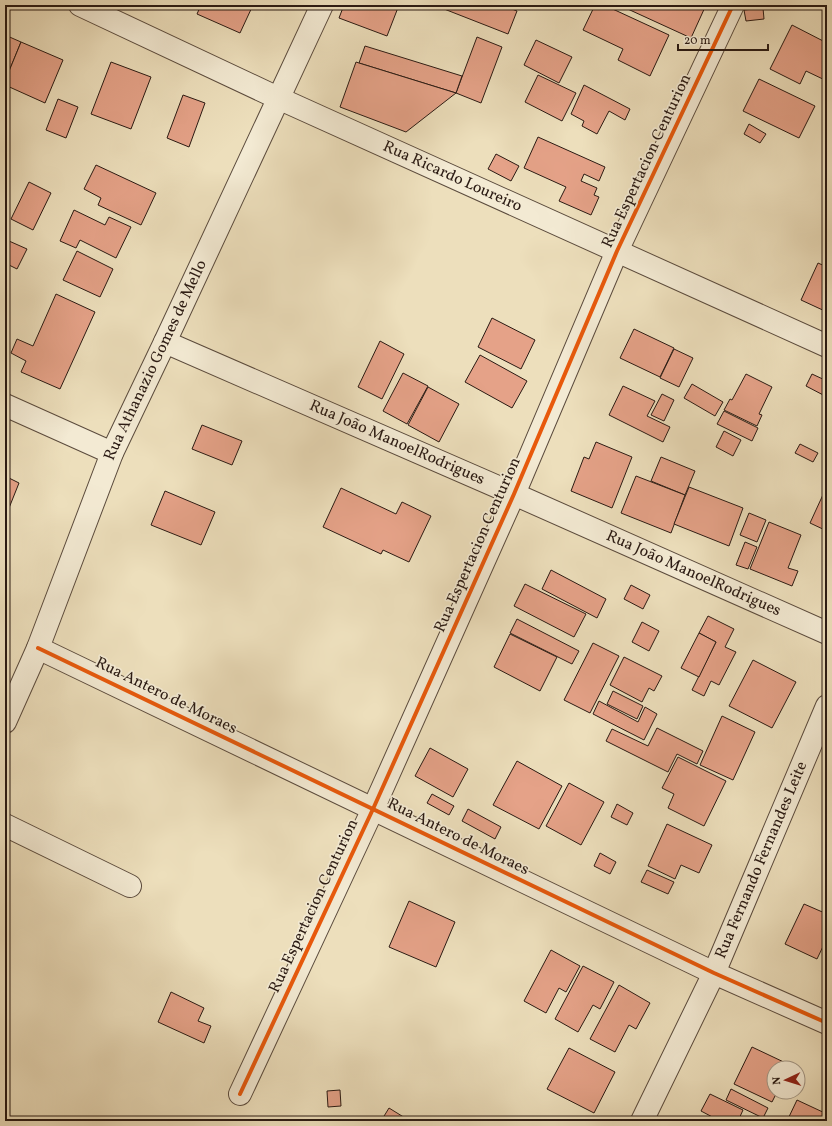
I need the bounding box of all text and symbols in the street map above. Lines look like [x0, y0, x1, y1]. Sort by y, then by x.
scale bar [678, 26, 768, 52]
text: 20 m [684, 33, 711, 49]
street label: Rua Espertacion Centurion [597, 70, 697, 252]
street label: Rua Ricardo Loureiro [379, 136, 525, 218]
street label: Rua Athanazio Gomes de Mello [99, 256, 213, 464]
street label: Rua João ManoelRodrigues [306, 395, 488, 491]
street label: Rua Espertacion Centurion [429, 454, 527, 636]
street label: Rua João ManoelRodrigues [602, 525, 785, 622]
street label: Rua Antero de Moraes [91, 652, 241, 740]
street label: Rua Fernando Fernandes Leite [710, 758, 813, 962]
street label: Rua Antero de Moraes [383, 793, 533, 881]
street label: Rua Espertacion Centurion [264, 815, 364, 997]
north arrow [766, 1060, 806, 1100]
text: N [770, 1076, 785, 1085]

